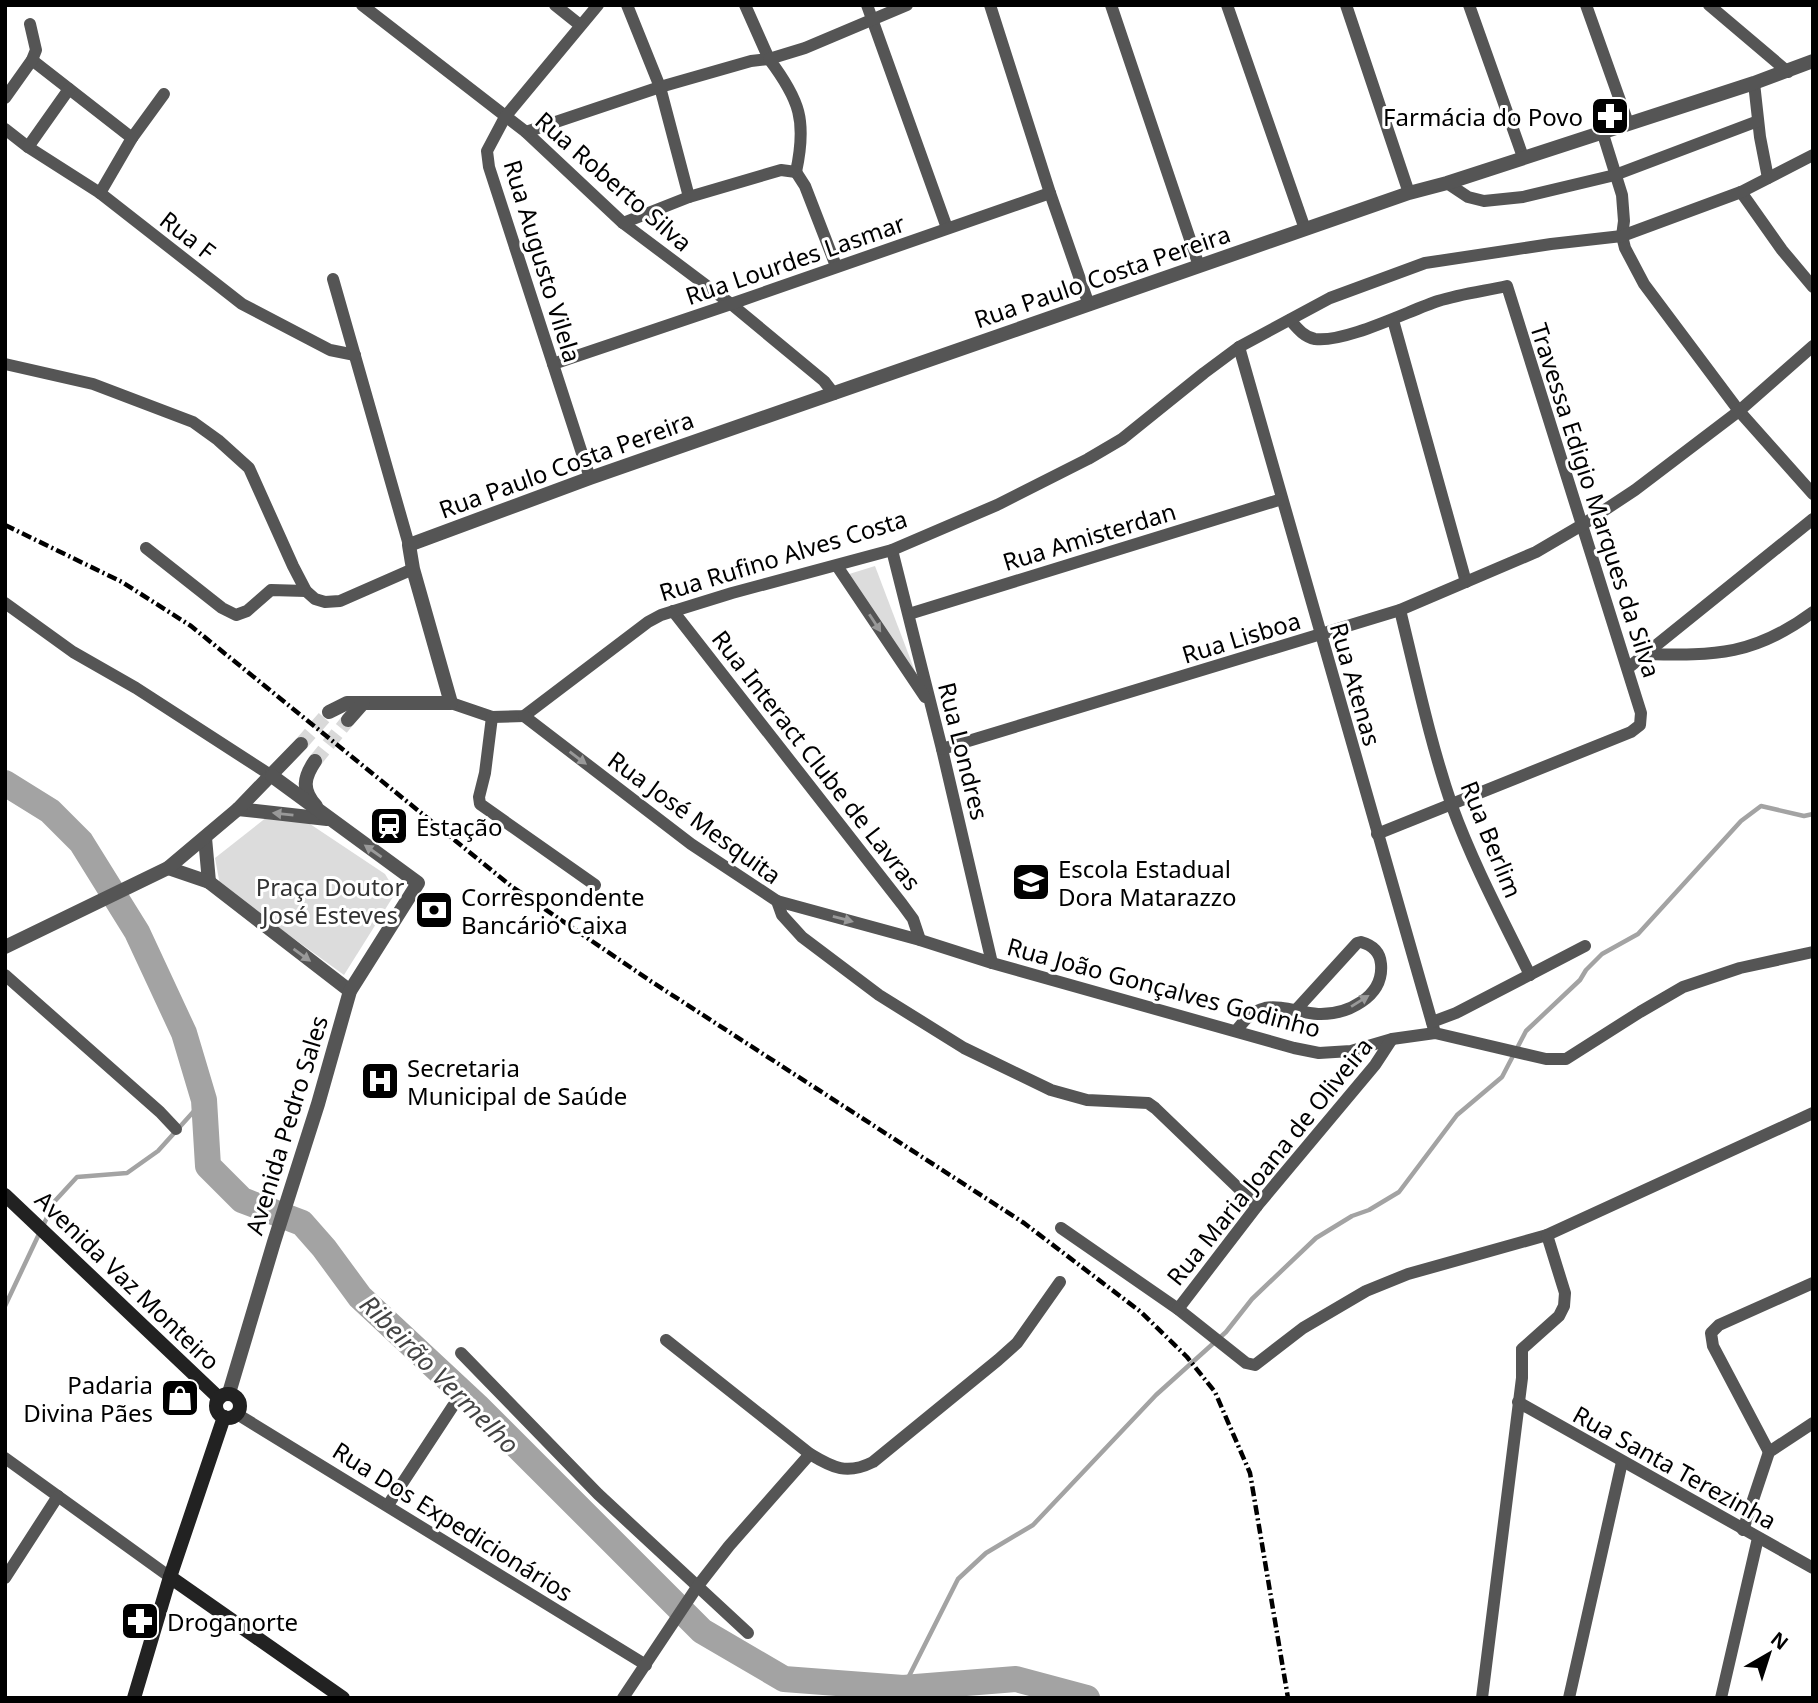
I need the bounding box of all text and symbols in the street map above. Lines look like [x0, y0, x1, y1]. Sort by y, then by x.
pharmacy icon: Farmácia do Povo [1589, 95, 1631, 137]
place label: Farmácia do Povo [1383, 100, 1583, 133]
street label: Rua Roberto Silva [529, 104, 699, 258]
street label: Rua Augusto Vilela [497, 156, 589, 366]
street label: Rua F [153, 203, 223, 267]
street label: Rua Lourdes Lasmar [681, 206, 909, 312]
street label: Rua Paulo Costa Pereira [970, 217, 1234, 335]
street label: Travessa Edigio Marques da Silva [1523, 319, 1669, 681]
street label: Rua Paulo Costa Pereira [434, 403, 698, 525]
street label: Rua Amisterdan [998, 494, 1180, 578]
street label: Rua Rufino Alves Costa [655, 502, 911, 608]
street label: Rua Lisboa [1178, 603, 1304, 671]
one-way arrow [868, 613, 881, 633]
street label: Rua Atenas [1323, 619, 1389, 749]
street label: Rua Interact Clube de Lavras [705, 623, 929, 897]
street label: Rua Londres [931, 679, 997, 823]
street label: Rua José Mesquita [602, 743, 788, 891]
one-way arrow [569, 750, 587, 765]
street label: Rua Berlim [1454, 776, 1530, 902]
station icon: Estação [368, 805, 410, 847]
one-way arrow [272, 808, 294, 819]
place label: Estação [416, 810, 502, 843]
one-way arrow [364, 844, 382, 858]
place label: Escola Estadual Dora Matarazzo [1058, 852, 1237, 913]
school or university icon: Escola Estadual Dora Matarazzo [1010, 861, 1052, 903]
park label: Praça Doutor José Esteves [256, 870, 404, 931]
place label: Correspondente Bancário Caixa [461, 880, 645, 941]
bank icon: Correspondente Bancário Caixa [413, 889, 455, 931]
one-way arrow [832, 914, 854, 925]
street label: Rua João Gonçalves Godinho [1004, 929, 1324, 1045]
one-way arrow [293, 947, 311, 961]
one-way arrow [1350, 995, 1370, 1008]
street label: Avenida Pedro Sales [237, 1011, 335, 1239]
street label: Rua Maria Joana de Oliveira [1159, 1030, 1379, 1292]
place label: Secretaria Municipal de Saúde [407, 1051, 627, 1112]
hospital icon: Secretaria Municipal de Saúde [359, 1060, 401, 1102]
street label: Avenida Vaz Monteiro [28, 1183, 228, 1377]
water label: Ribeirão Vermelho [352, 1286, 528, 1462]
place label: Padaria Divina Pães [23, 1368, 153, 1429]
shop icon: Padaria Divina Pães [159, 1377, 201, 1419]
street label: Rua Santa Terezinha [1567, 1397, 1783, 1537]
street label: Rua Dos Expedicionários [327, 1434, 579, 1608]
pharmacy icon: Droganorte [119, 1600, 161, 1642]
place label: Droganorte [167, 1605, 298, 1638]
north arrow [1734, 1619, 1804, 1689]
text: N [1766, 1626, 1794, 1656]

